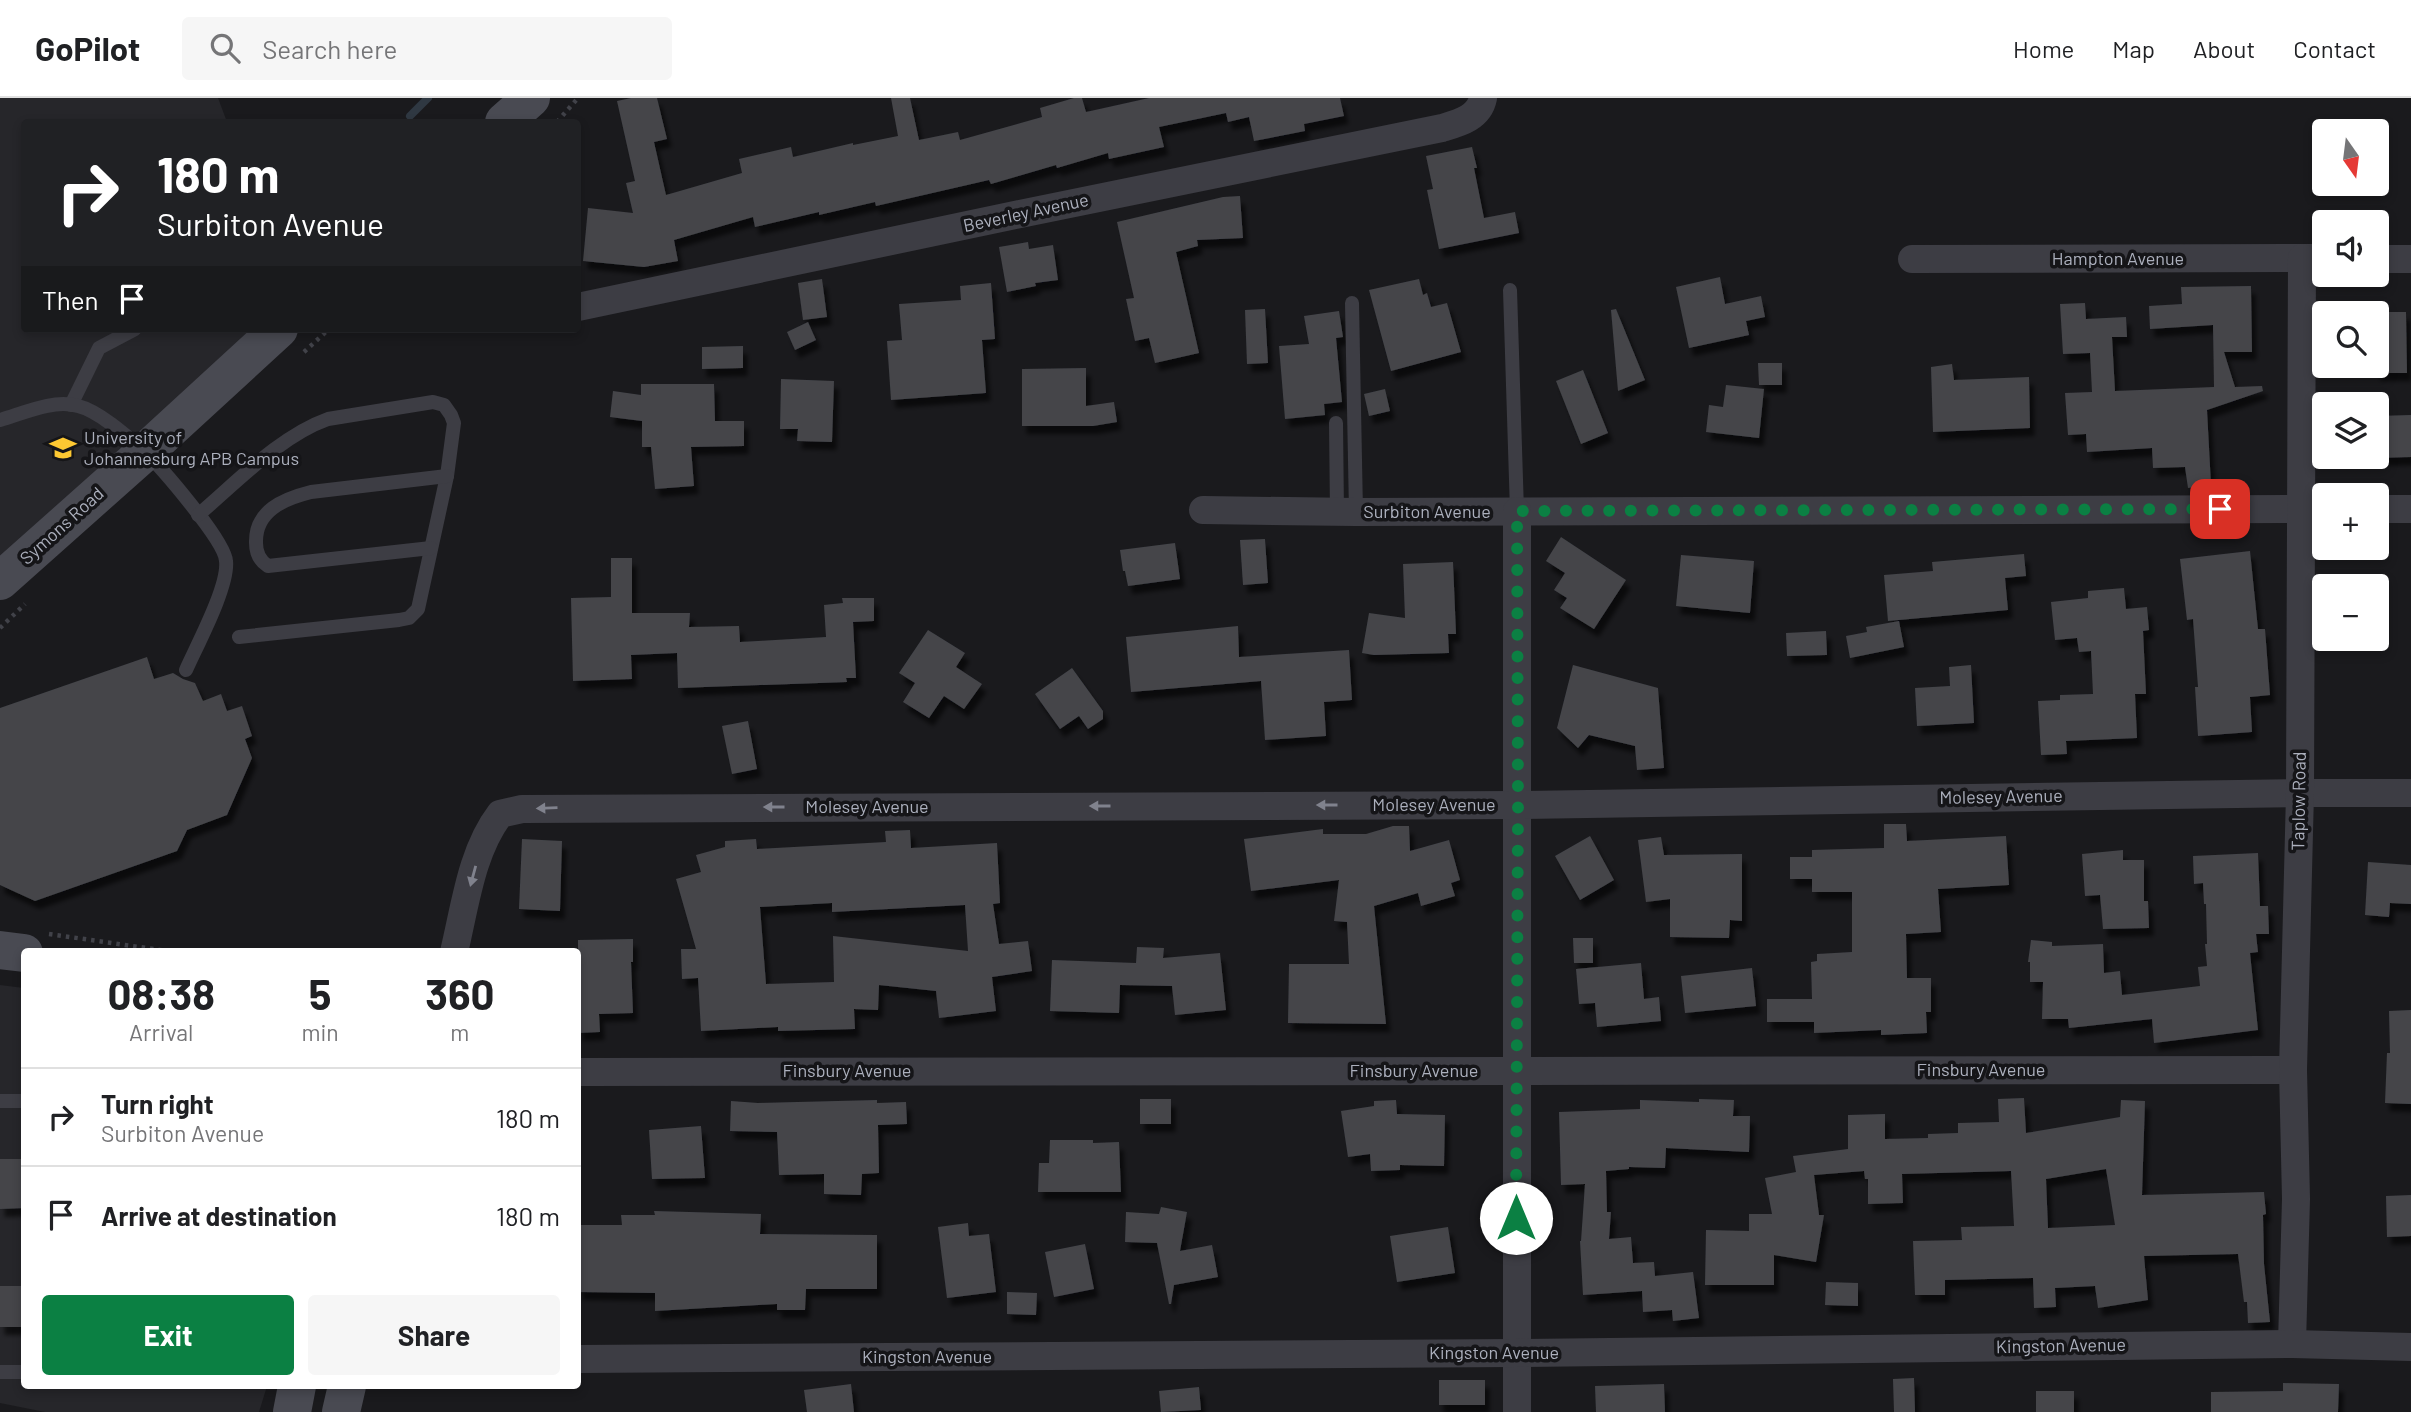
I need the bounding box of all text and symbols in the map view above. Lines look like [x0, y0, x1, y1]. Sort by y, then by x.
search box [182, 17, 672, 80]
text: GoPilot [35, 28, 140, 68]
icon: search [206, 29, 244, 67]
text: Search here [262, 33, 397, 64]
text: Home [2013, 34, 2074, 63]
text: Map [2112, 34, 2155, 63]
text: About [2193, 34, 2255, 63]
text: Contact [2293, 34, 2376, 63]
north arrow [2312, 119, 2389, 196]
map controls [2312, 119, 2389, 651]
text: 180 m [157, 144, 280, 203]
icon: right [42, 147, 133, 238]
street label: Beverley Avenue [961, 188, 1091, 236]
text: Surbiton Avenue [157, 204, 384, 242]
button: sound [2312, 210, 2389, 287]
street label: Hampton Avenue [2052, 247, 2184, 269]
icon: arrive [113, 280, 151, 318]
text: Then [42, 284, 99, 315]
button: search [2312, 301, 2389, 378]
button: layers [2312, 392, 2389, 469]
place label: University of Johannesburg APB Campus [84, 426, 299, 469]
school or university icon: University of Johannesburg APB Campus [48, 433, 78, 463]
pin [2190, 479, 2250, 539]
street label: Symons Road [15, 482, 108, 569]
button: + [2312, 483, 2389, 560]
icon: arrive [2201, 490, 2239, 528]
street label: Surbiton Avenue [1363, 500, 1491, 522]
button: − [2312, 574, 2389, 651]
street label: Taplow Road [2286, 751, 2310, 851]
street label: Molesey Avenue [1939, 784, 2063, 808]
street label: Molesey Avenue [1372, 793, 1496, 815]
street label: Molesey Avenue [805, 795, 929, 817]
one-way arrow [1316, 799, 1338, 811]
one-way arrow [1089, 800, 1111, 812]
one-way arrow [763, 801, 785, 813]
one-way arrow [536, 802, 558, 814]
one-way arrow [467, 866, 477, 887]
text: 08:38 [108, 968, 215, 1018]
text: 5 [309, 968, 331, 1018]
text: 360 [425, 968, 494, 1018]
text: Arrival [129, 1018, 193, 1046]
text: min [301, 1018, 339, 1046]
text: m [450, 1018, 469, 1046]
street label: Finsbury Avenue [1917, 1058, 2045, 1080]
street label: Finsbury Avenue [783, 1059, 911, 1081]
street label: Finsbury Avenue [1350, 1059, 1478, 1081]
text: Turn right [101, 1088, 214, 1119]
icon: right [42, 1098, 80, 1136]
text: 180 m [496, 1102, 560, 1133]
text: Surbiton Avenue [101, 1119, 264, 1147]
position arrow [1479, 1181, 1553, 1255]
icon: arrive [42, 1196, 80, 1234]
text: Arrive at destination [101, 1200, 337, 1231]
text: 180 m [496, 1200, 560, 1231]
button: Exit [42, 1295, 294, 1375]
button: Share [308, 1295, 560, 1375]
street label: Kingston Avenue [1996, 1333, 2126, 1357]
street label: Kingston Avenue [1429, 1341, 1559, 1363]
street label: Kingston Avenue [862, 1345, 992, 1367]

